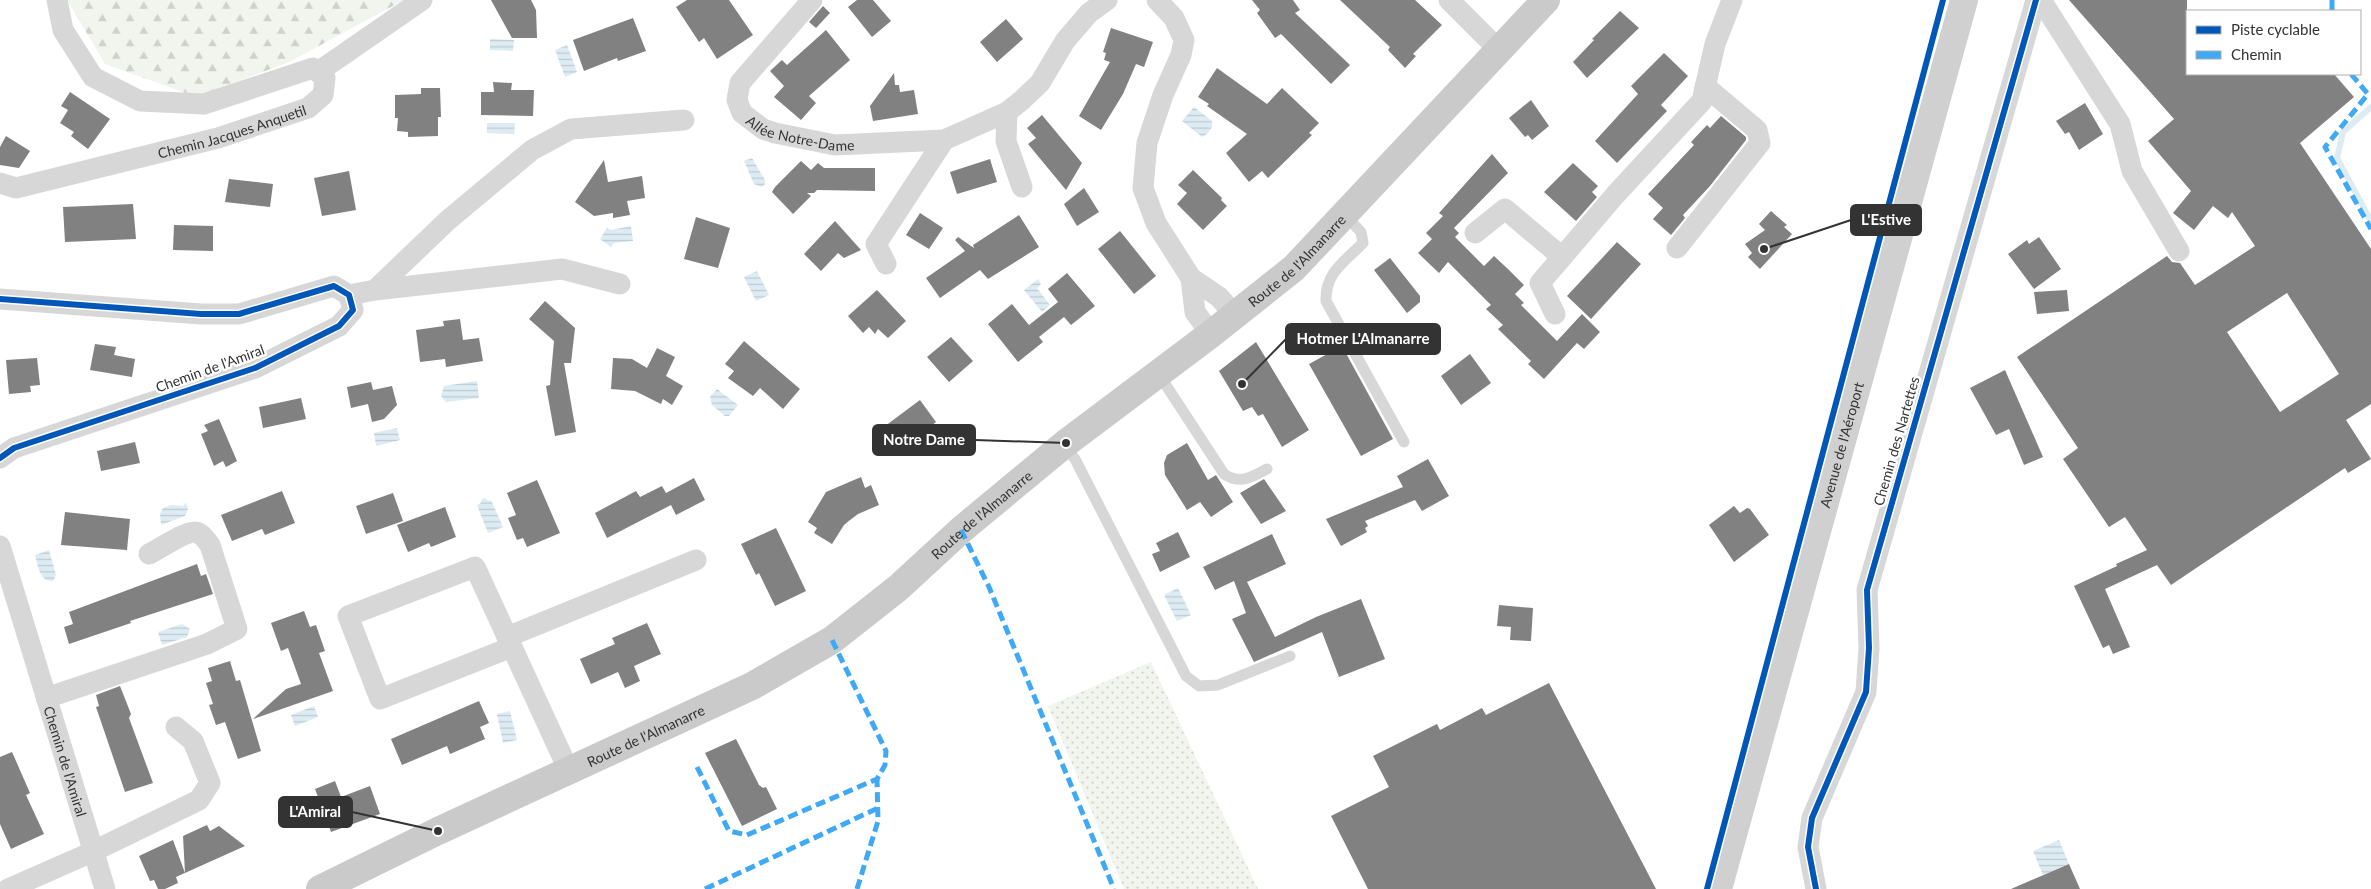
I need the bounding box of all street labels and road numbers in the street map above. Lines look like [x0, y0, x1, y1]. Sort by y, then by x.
street label: Chemin Jacques Anquetil [156, 101, 308, 161]
street label: Allée Notre-Dame [743, 111, 855, 153]
street label: Route de l'Almanarre [1244, 211, 1349, 310]
street label: Chemin de l'Amiral [153, 340, 267, 396]
street label: Chemin des Nartettes [1869, 374, 1923, 508]
street label: Avenue de l'Aéroport [1815, 380, 1866, 509]
street label: Route de l'Almanarre [927, 466, 1035, 562]
street label: Route de l'Almanarre [584, 701, 707, 770]
street label: Chemin de l'Amiral [41, 704, 91, 818]

